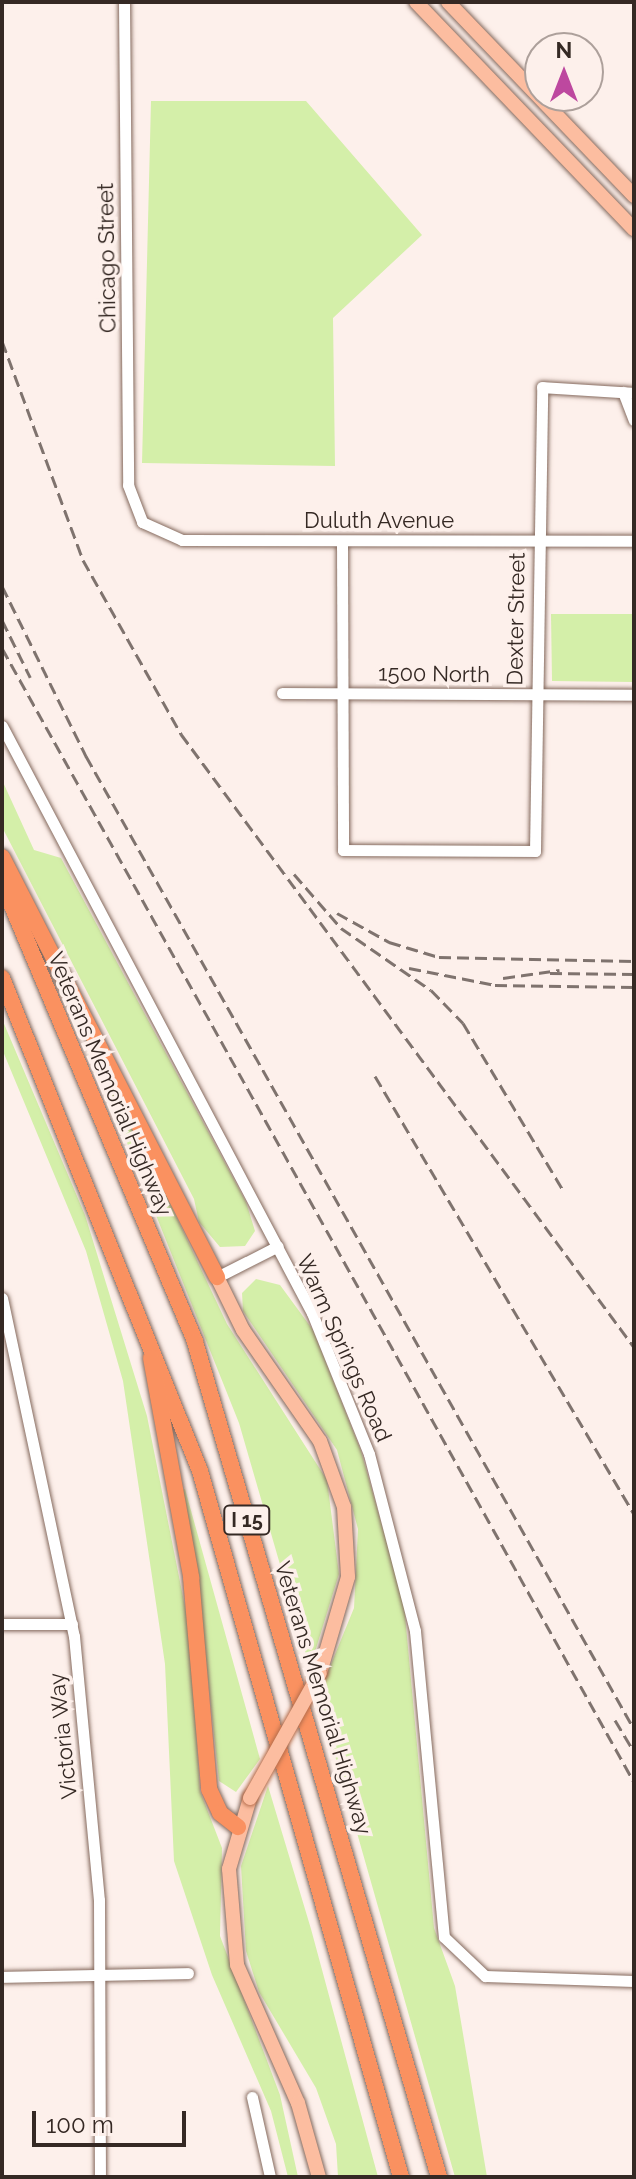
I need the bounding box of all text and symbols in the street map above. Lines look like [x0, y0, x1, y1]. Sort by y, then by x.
north arrow [524, 32, 604, 112]
text: N [556, 37, 572, 63]
street label: Chicago Street [92, 183, 122, 333]
street label: Duluth Avenue [304, 508, 454, 534]
street label: Dexter Street [502, 552, 530, 686]
street label: 1500 North [378, 660, 490, 688]
street label: Veterans Memorial Highway [42, 948, 178, 1220]
street label: Warm Springs Road [291, 1250, 397, 1446]
road number: I 15 [223, 1504, 271, 1536]
street label: Veterans Memorial Highway [269, 1558, 377, 1838]
street label: Victoria Way [43, 1671, 83, 1801]
scale bar [36, 2095, 190, 2145]
text: 100 m [46, 2110, 114, 2139]

